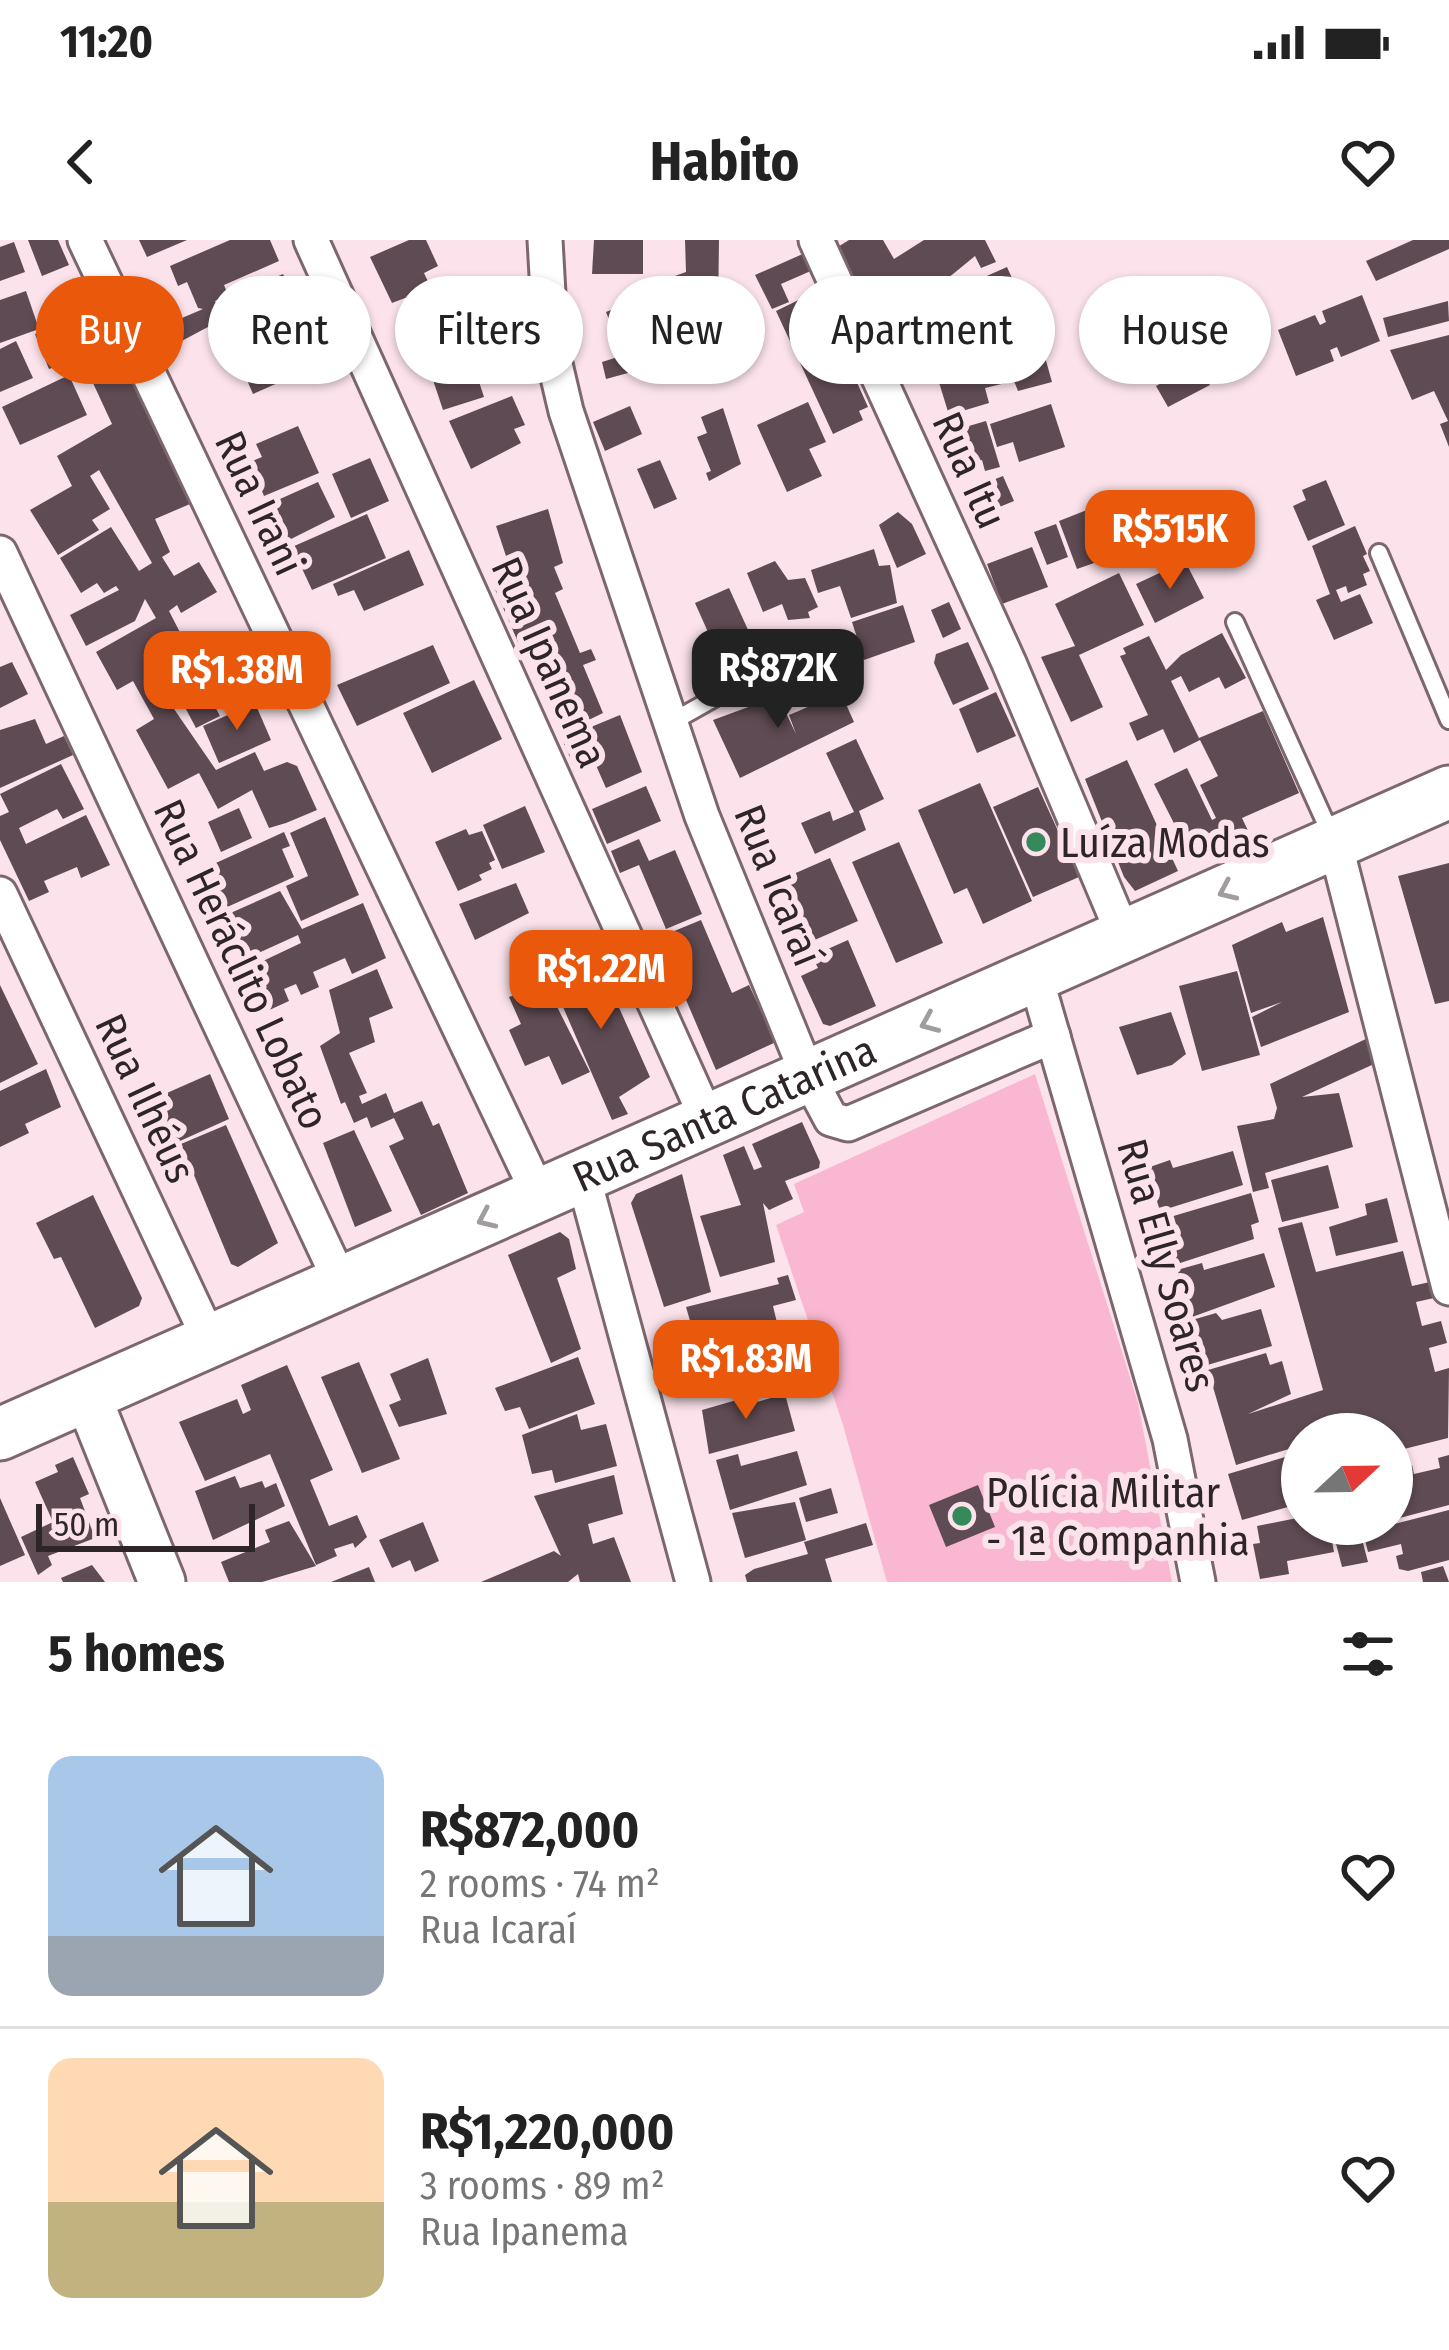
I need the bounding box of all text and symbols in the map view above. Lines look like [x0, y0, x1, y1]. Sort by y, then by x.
text: 11:20 [60, 15, 153, 69]
icon: back [48, 129, 114, 195]
icon: heart [1335, 129, 1401, 195]
text: Habito [650, 130, 799, 194]
chip: Buy [36, 276, 184, 384]
chip: Rent [208, 276, 371, 384]
chip: Filters [395, 276, 583, 384]
chip: New [607, 276, 765, 384]
chip: Apartment [789, 276, 1055, 384]
chip: House [1079, 276, 1271, 384]
street label: Rua Itu [921, 405, 1017, 536]
street label: Rua Irani [204, 424, 314, 583]
pin: R$515K [1072, 490, 1268, 592]
text: R$515K [1112, 506, 1228, 552]
street label: Rua Ipanema [481, 550, 618, 775]
pin: R$872K [680, 629, 876, 731]
pin: R$1.38M [126, 631, 348, 733]
text: R$872K [719, 645, 837, 691]
text: R$1.38M [171, 647, 303, 693]
street label: Rua Heráclito Lobato [143, 792, 339, 1137]
street label: Rua Icaraí [723, 798, 833, 973]
place label: Luíza Modas [1060, 818, 1270, 868]
marker: Luíza Modas [1023, 829, 1049, 855]
one-way arrow [1218, 876, 1239, 900]
pin: R$1.22M [490, 930, 712, 1032]
text: R$1.22M [536, 946, 666, 992]
street label: Rua Ilhéus [84, 1006, 206, 1191]
one-way arrow [919, 1009, 940, 1033]
street label: Rua Santa Catarina [565, 1025, 884, 1203]
street label: Rua Elly Soares [1106, 1133, 1226, 1397]
one-way arrow [476, 1204, 498, 1228]
pin: R$1.83M [635, 1320, 857, 1422]
text: R$1.83M [680, 1336, 812, 1382]
north arrow [1281, 1413, 1413, 1545]
map controls [1281, 1413, 1413, 1545]
place label: Polícia Militar - 1ª Companhia [986, 1468, 1250, 1566]
scale bar [36, 1498, 255, 1551]
marker: Polícia Militar - 1ª Companhia [949, 1503, 975, 1529]
text: 50 m [54, 1505, 119, 1545]
icon: filters [1335, 1621, 1401, 1687]
text: 5 homes [48, 1623, 225, 1685]
text: R$872,000 [420, 1799, 639, 1861]
icon: home [144, 1804, 288, 1948]
icon: heart [1335, 1843, 1401, 1909]
text: 2 rooms · 74 m² [420, 1861, 660, 1907]
text: Rua Icaraí [420, 1907, 577, 1953]
text: R$1,220,000 [420, 2101, 674, 2163]
icon: home [144, 2106, 288, 2250]
icon: heart [1335, 2145, 1401, 2211]
text: 3 rooms · 89 m² [420, 2163, 665, 2209]
text: Rua Ipanema [420, 2209, 629, 2255]

